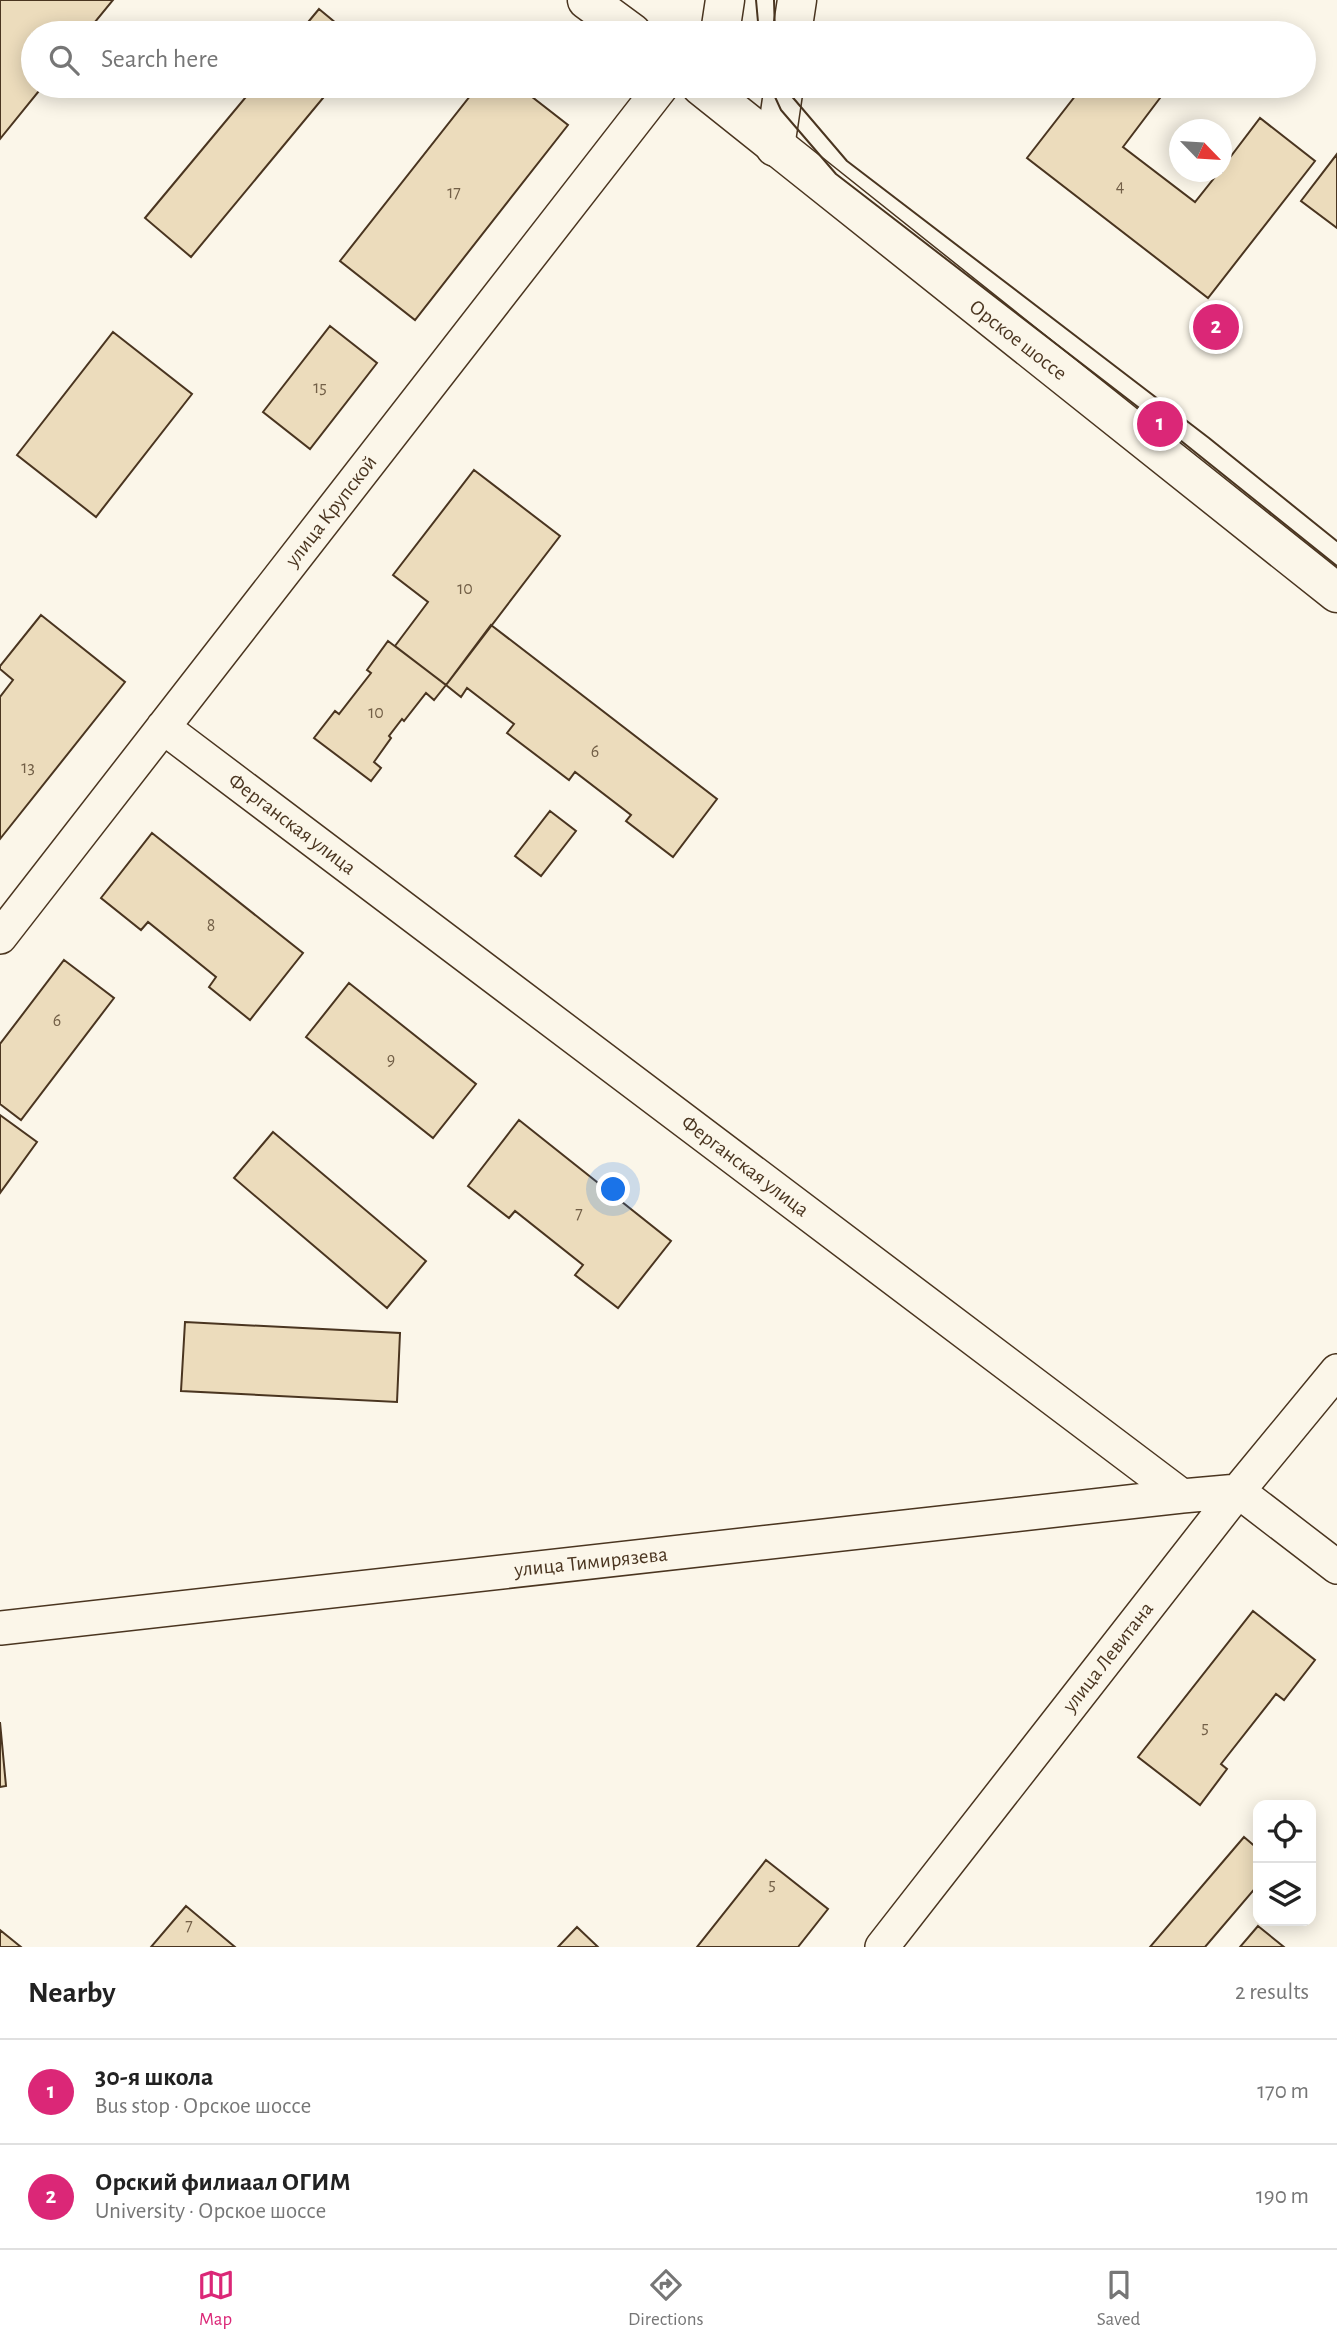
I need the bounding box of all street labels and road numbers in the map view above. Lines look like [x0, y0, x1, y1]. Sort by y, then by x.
street label: Орское шоссе [965, 296, 1071, 384]
street label: улица Крупской [281, 452, 381, 571]
street label: Ферганская улица [224, 769, 360, 879]
street label: Ферганская улица [677, 1111, 813, 1221]
street label: улица Тимирязева [512, 1543, 669, 1581]
street label: улица Левитана [1058, 1598, 1158, 1717]

